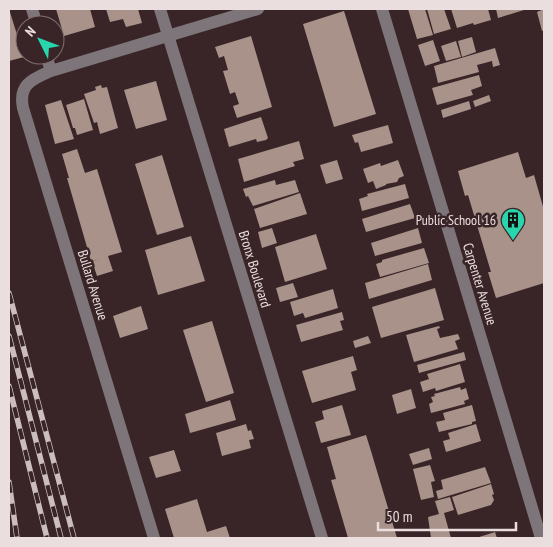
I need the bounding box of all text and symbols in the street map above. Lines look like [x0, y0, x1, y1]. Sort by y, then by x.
north arrow [15, 15, 65, 65]
text: N [21, 22, 40, 40]
building icon: Public School 16 [500, 207, 526, 241]
place label: Public School 16 [416, 211, 496, 229]
street label: Bronx Boulevard [235, 228, 275, 310]
street label: Carpenter Avenue [459, 241, 501, 327]
street label: Bullard Avenue [74, 248, 112, 323]
scale bar [378, 500, 516, 532]
text: 50 m [386, 507, 412, 526]

